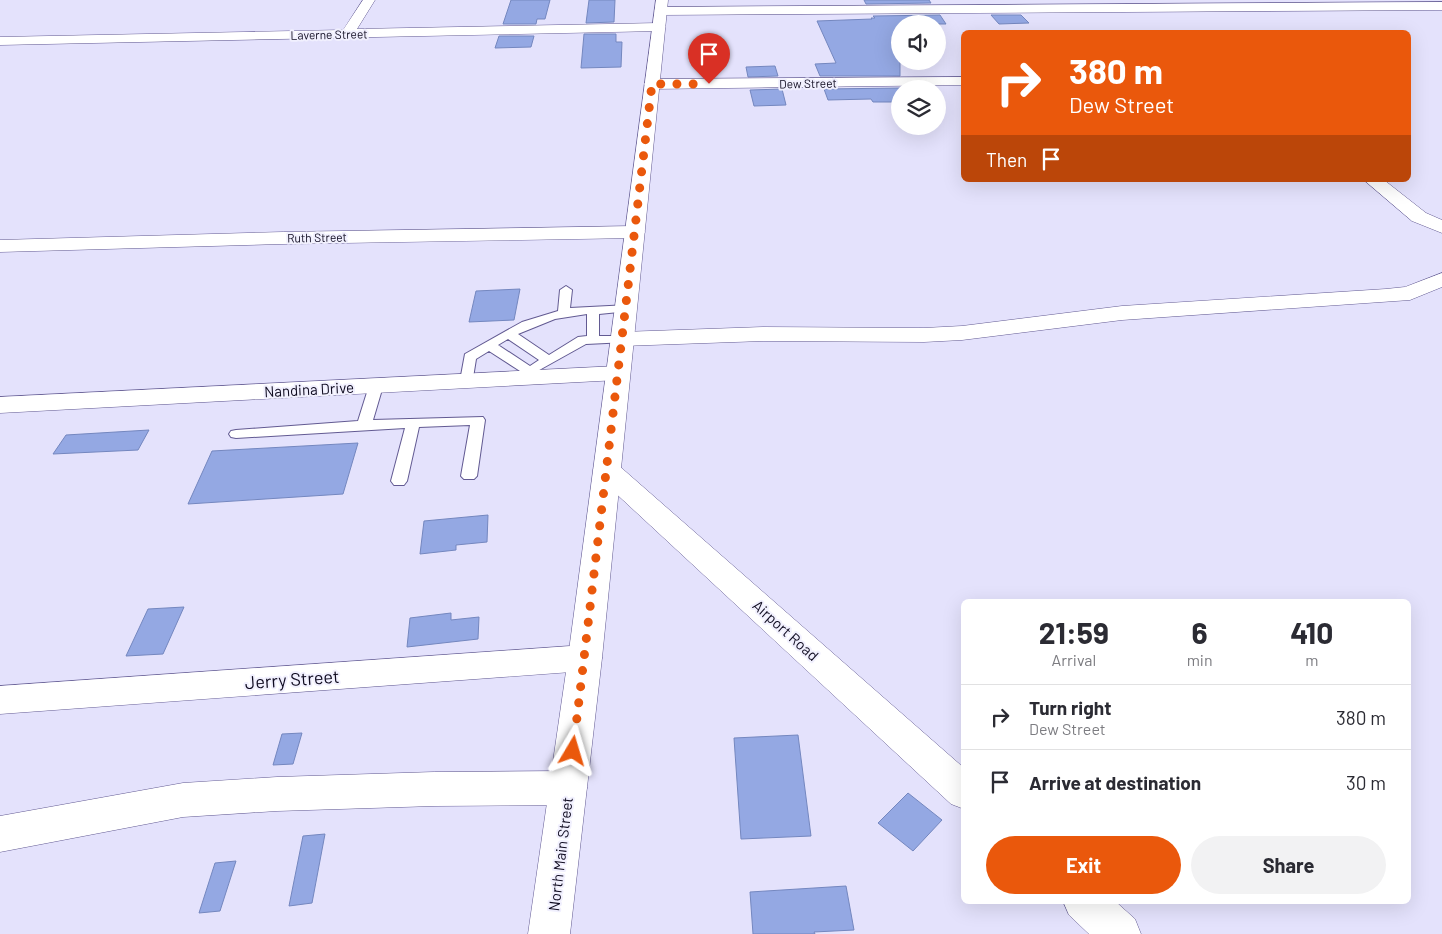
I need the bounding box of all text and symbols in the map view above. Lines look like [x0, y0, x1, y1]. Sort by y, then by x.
map controls [891, 15, 946, 135]
button: sound [891, 15, 946, 70]
street label: Laverne Street [290, 26, 368, 42]
pin [688, 33, 730, 84]
icon: arrive [695, 40, 723, 68]
text: 380 m [1069, 49, 1163, 91]
icon: right [986, 50, 1051, 115]
street label: Dew Street [779, 75, 837, 91]
button: layers [891, 80, 946, 135]
text: Dew Street [1069, 91, 1174, 117]
icon: arrive [1037, 145, 1065, 173]
text: Then [986, 148, 1027, 171]
street label: Ruth Street [287, 229, 347, 245]
street label: Nandina Drive [264, 378, 354, 400]
street label: Airport Road [749, 596, 823, 664]
text: 21:59 [1039, 614, 1109, 650]
text: 6 [1192, 614, 1208, 650]
text: 410 [1290, 614, 1333, 650]
text: Arrival [1051, 650, 1096, 669]
text: min [1187, 650, 1213, 669]
text: m [1305, 650, 1318, 669]
street label: Jerry Street [244, 665, 340, 693]
text: Turn right [1029, 696, 1111, 719]
icon: right [986, 703, 1014, 731]
text: 380 m [1336, 706, 1386, 729]
text: Dew Street [1029, 719, 1106, 738]
position arrow [546, 724, 598, 776]
icon: arrive [986, 768, 1014, 796]
text: Arrive at destination [1029, 771, 1201, 794]
text: 30 m [1346, 771, 1386, 794]
street label: North Main Street [544, 796, 576, 912]
button: Exit [986, 836, 1181, 894]
button: Share [1191, 836, 1386, 894]

